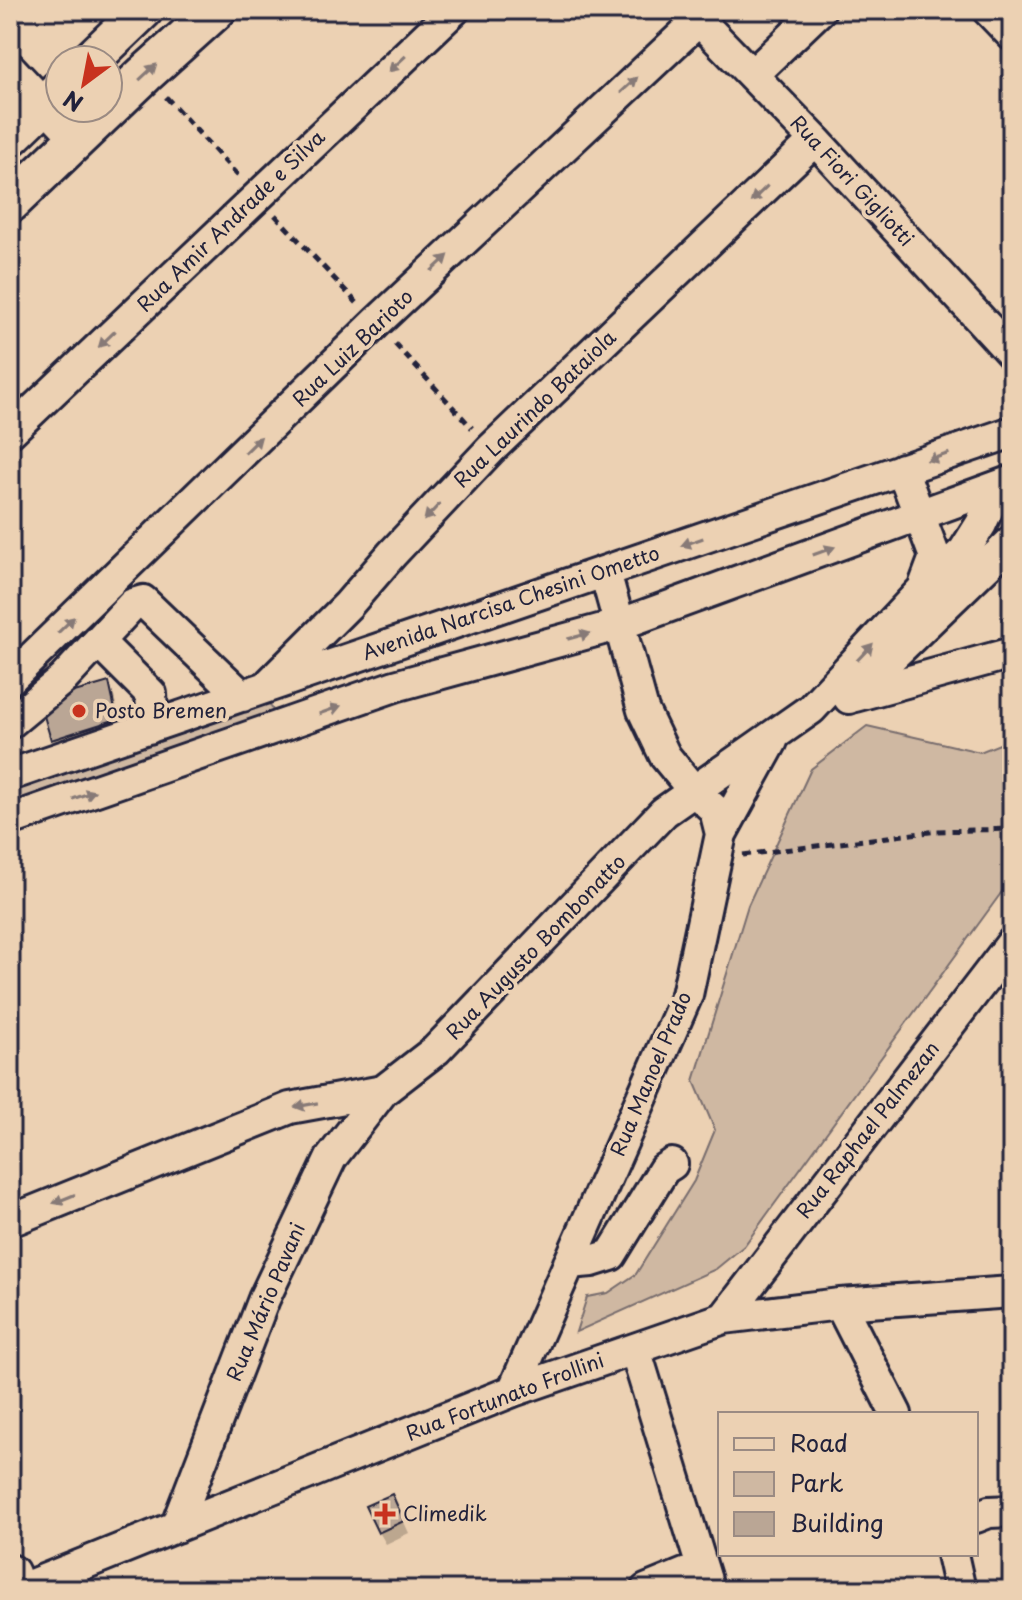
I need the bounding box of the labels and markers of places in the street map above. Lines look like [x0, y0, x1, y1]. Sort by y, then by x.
place label: Posto Bremen [95, 695, 227, 725]
marker: Posto Bremen [70, 702, 88, 720]
place label: Climedik [403, 1498, 487, 1528]
marker: Climedik [374, 1503, 396, 1525]

